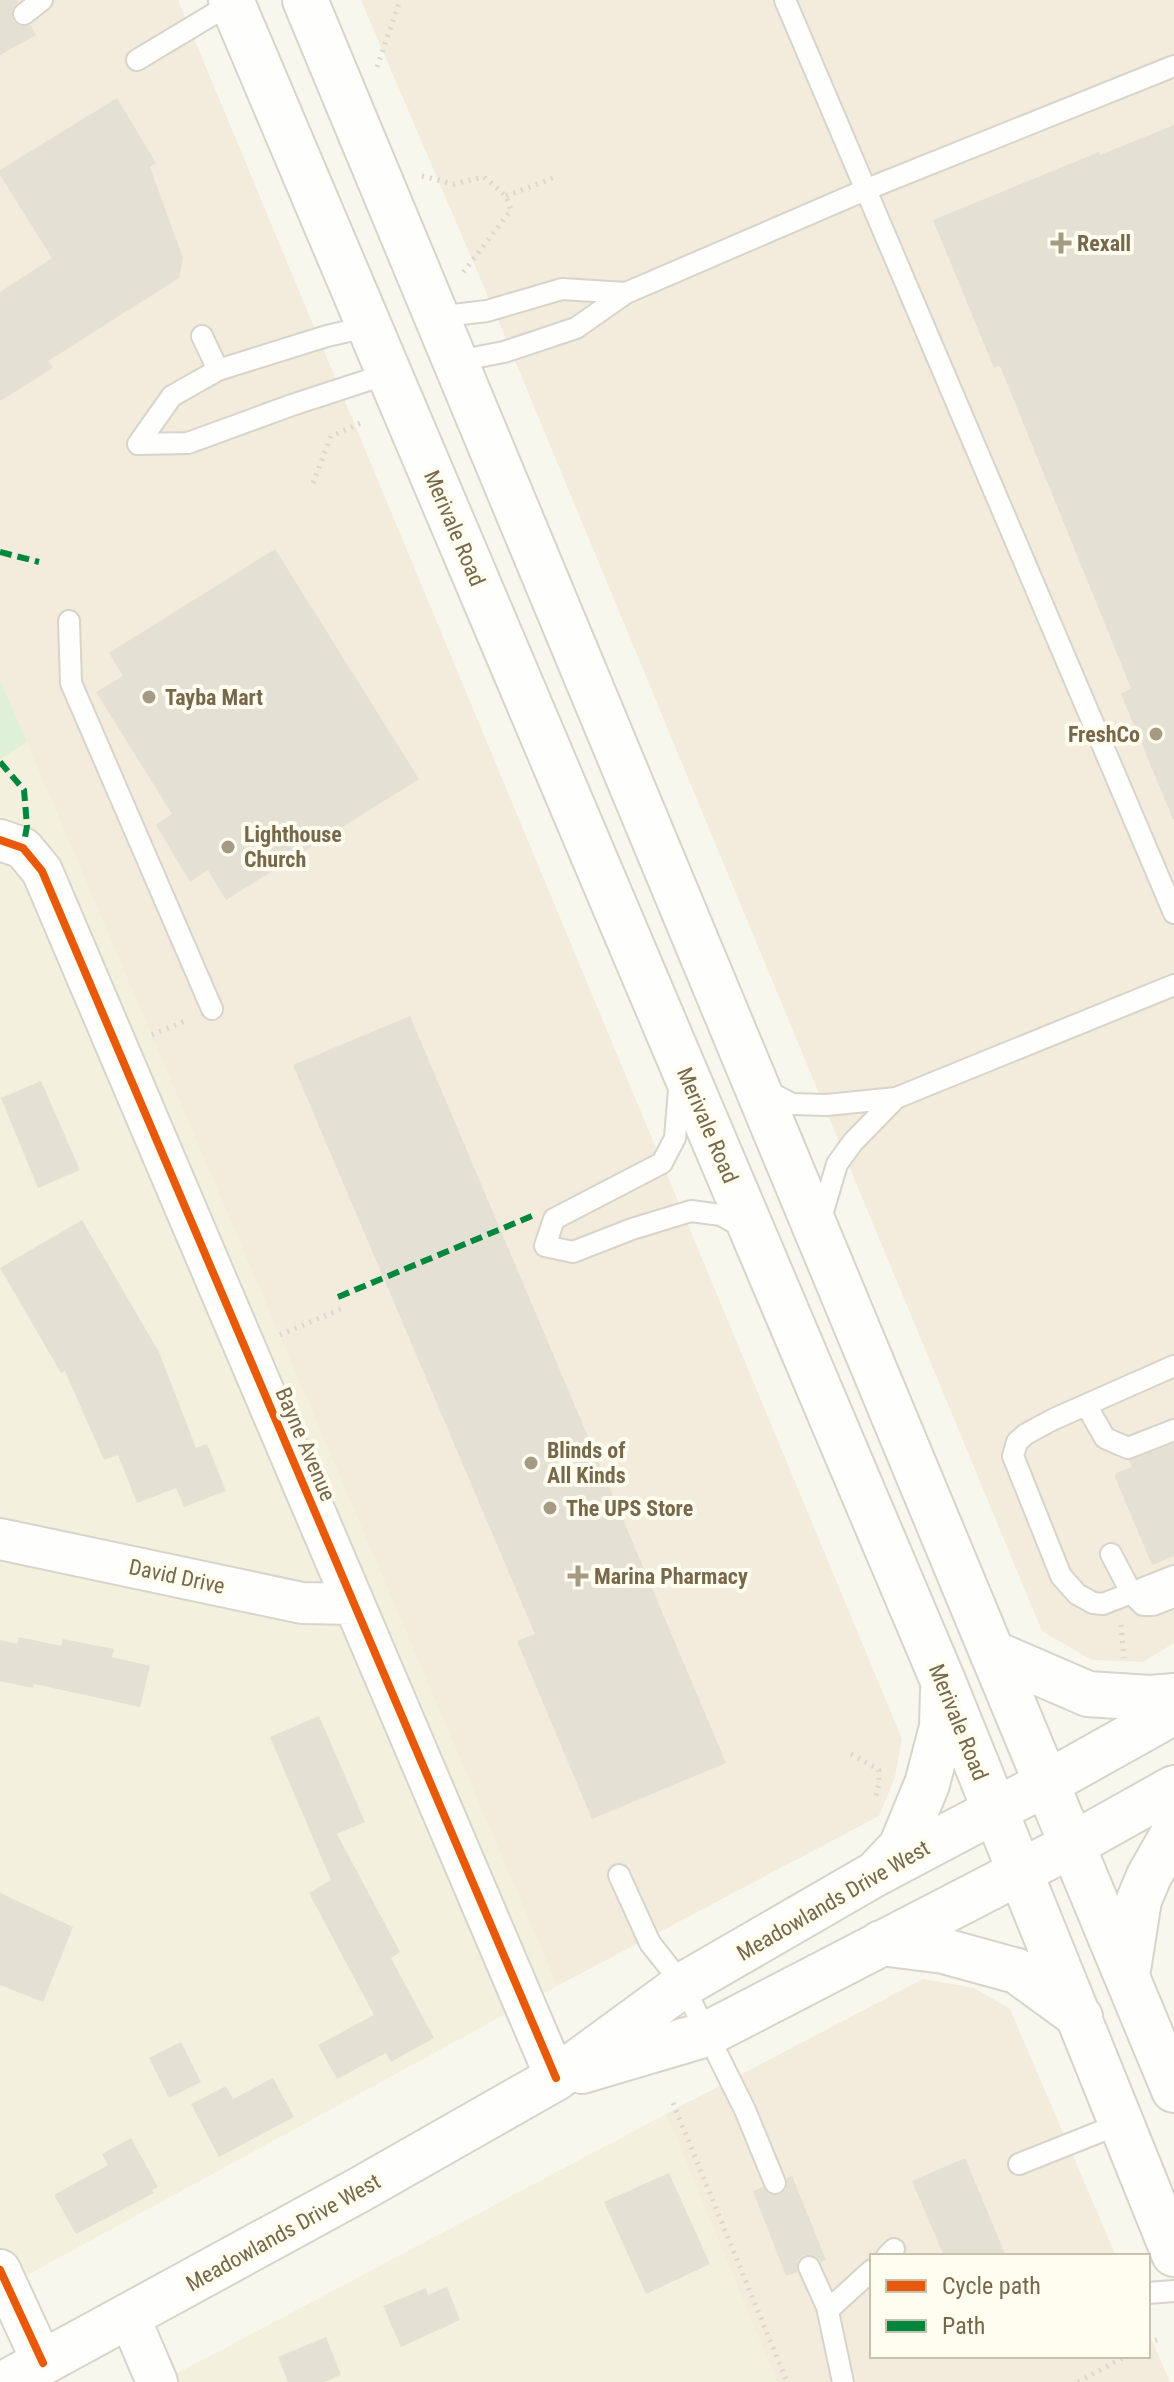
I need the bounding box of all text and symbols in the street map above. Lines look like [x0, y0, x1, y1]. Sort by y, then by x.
place label: Rexall [1077, 231, 1131, 256]
marker: Rexall [1052, 234, 1070, 252]
street label: Merivale Road [419, 467, 490, 590]
place label: Tayba Mart [165, 685, 263, 710]
marker: Tayba Mart [140, 688, 158, 706]
place label: FreshCo [1068, 722, 1140, 747]
marker: FreshCo [1147, 725, 1165, 743]
place label: Lighthouse Church [244, 822, 342, 872]
marker: Lighthouse Church [219, 838, 237, 856]
street label: Merivale Road [672, 1064, 743, 1187]
street label: Bayne Avenue [270, 1384, 341, 1505]
place label: Blinds of All Kinds [547, 1438, 626, 1488]
marker: Blinds of All Kinds [522, 1454, 540, 1472]
place label: The UPS Store [566, 1496, 693, 1521]
marker: The UPS Store [541, 1499, 559, 1517]
street label: David Drive [127, 1554, 227, 1599]
place label: Marina Pharmacy [594, 1564, 748, 1589]
marker: Marina Pharmacy [569, 1567, 587, 1585]
street label: Merivale Road [924, 1660, 993, 1784]
street label: Meadowlands Drive West [733, 1835, 934, 1966]
street label: Meadowlands Drive West [182, 2169, 385, 2296]
legend [870, 2254, 1150, 2358]
text: Cycle path [942, 2272, 1041, 2300]
text: Path [942, 2312, 985, 2340]

